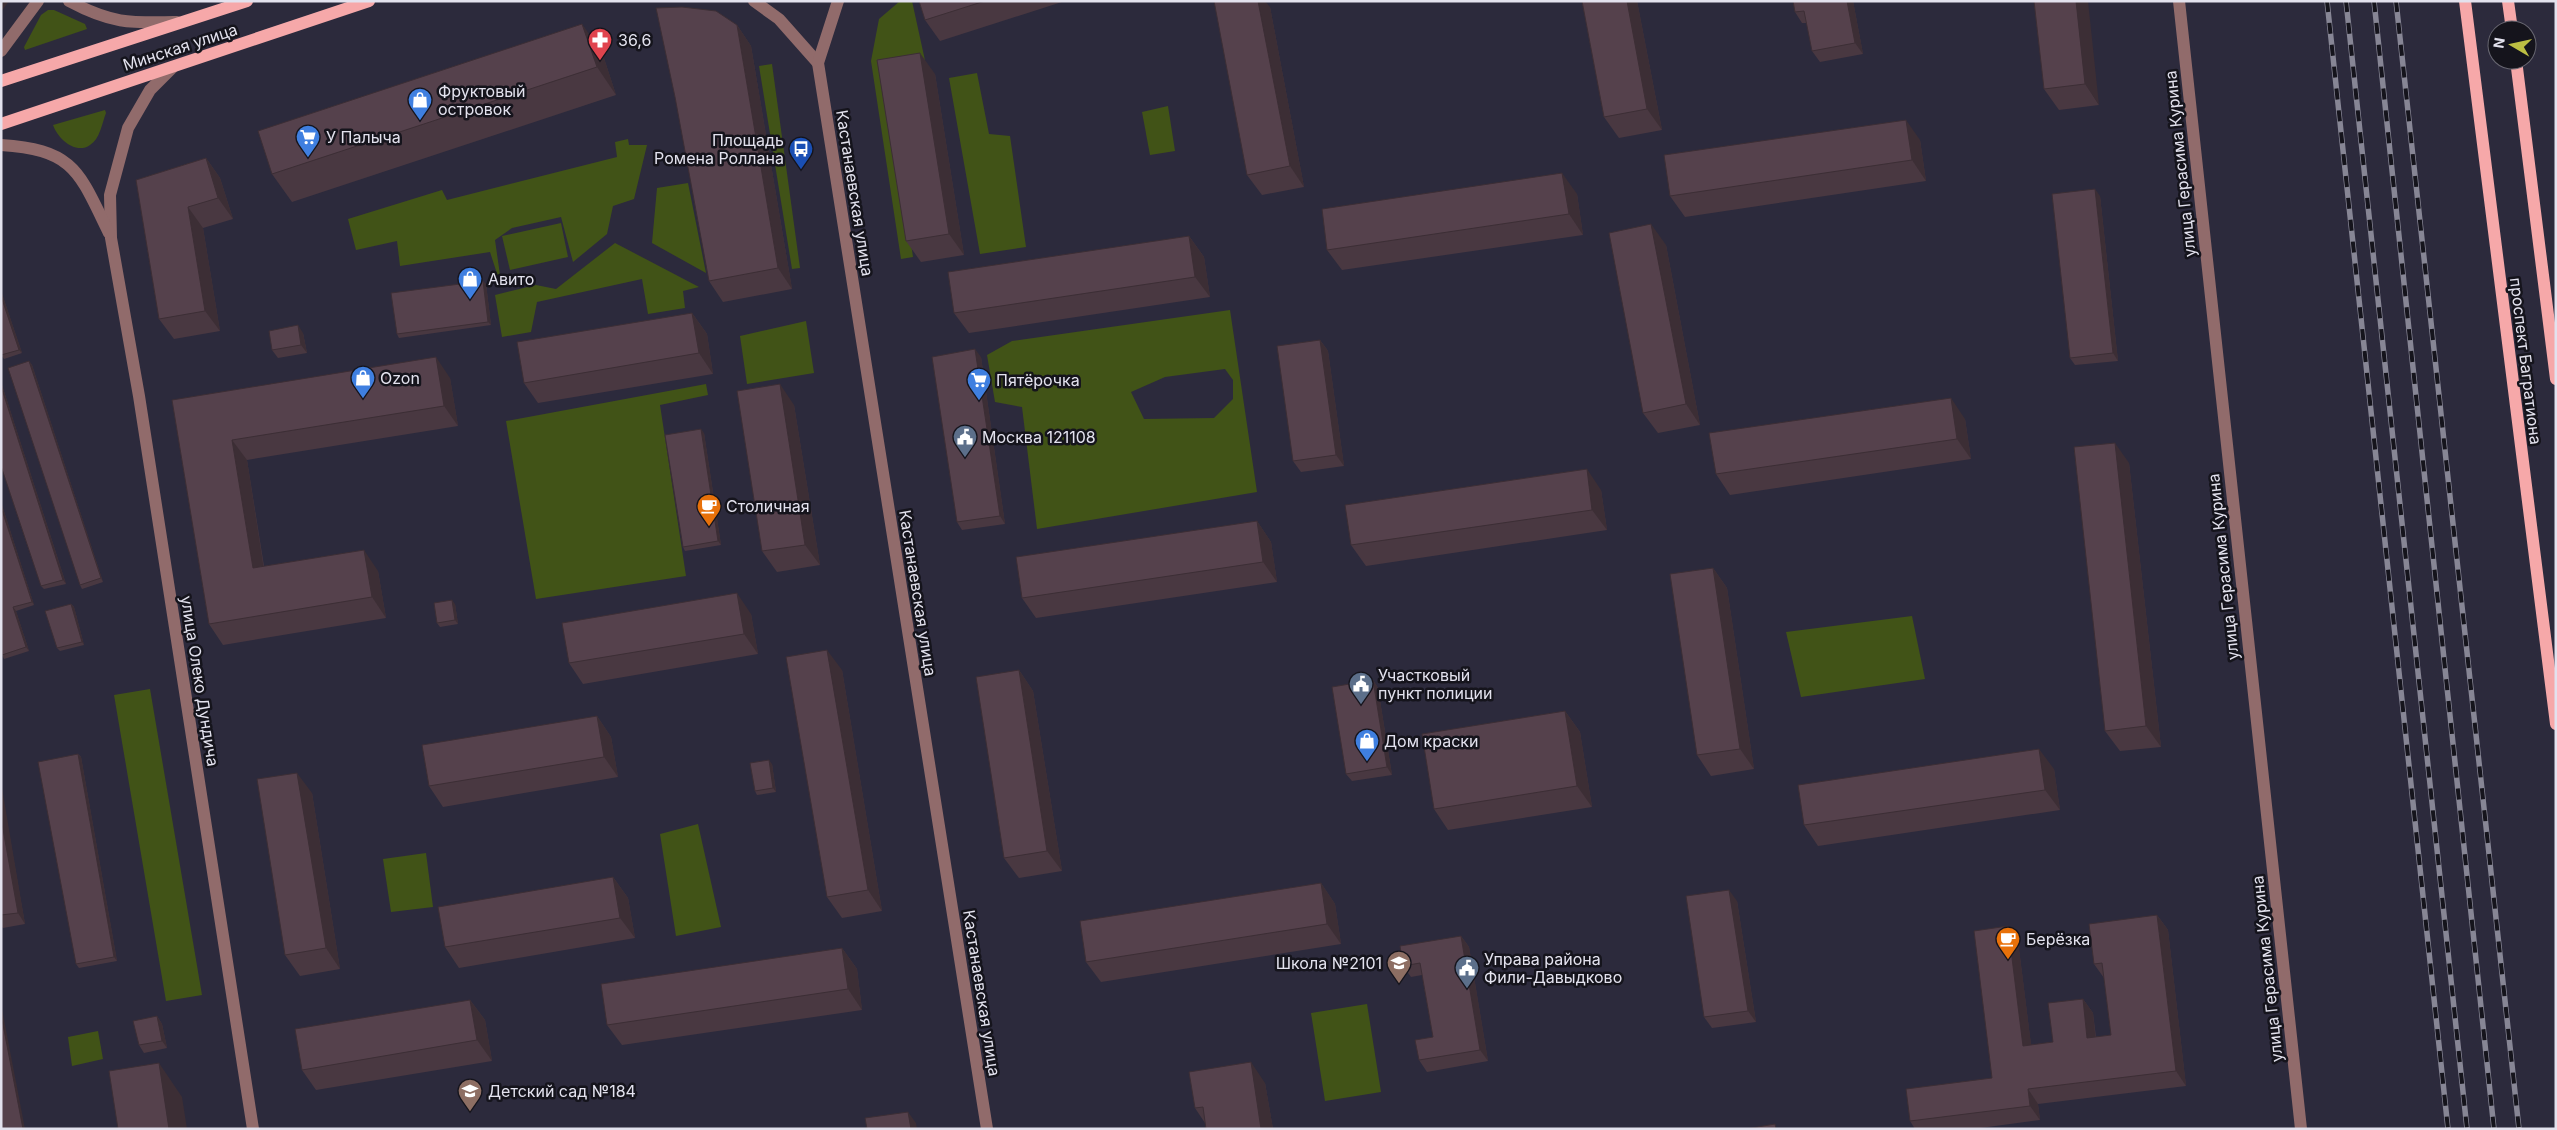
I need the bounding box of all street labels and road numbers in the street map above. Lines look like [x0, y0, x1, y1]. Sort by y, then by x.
street label: Минская улица [120, 19, 240, 75]
street label: улица Герасима Курина [2160, 70, 2200, 258]
street label: Кастанаевская улица [832, 109, 878, 277]
street label: проспект Багратиона [2506, 276, 2546, 446]
street label: улица Герасима Курина [2203, 473, 2243, 661]
street label: Кастанаевская улица [895, 509, 941, 677]
street label: улица Олеко Дундича [177, 594, 223, 768]
street label: улица Герасима Курина [2247, 875, 2287, 1063]
street label: Кастанаевская улица [959, 909, 1005, 1077]

